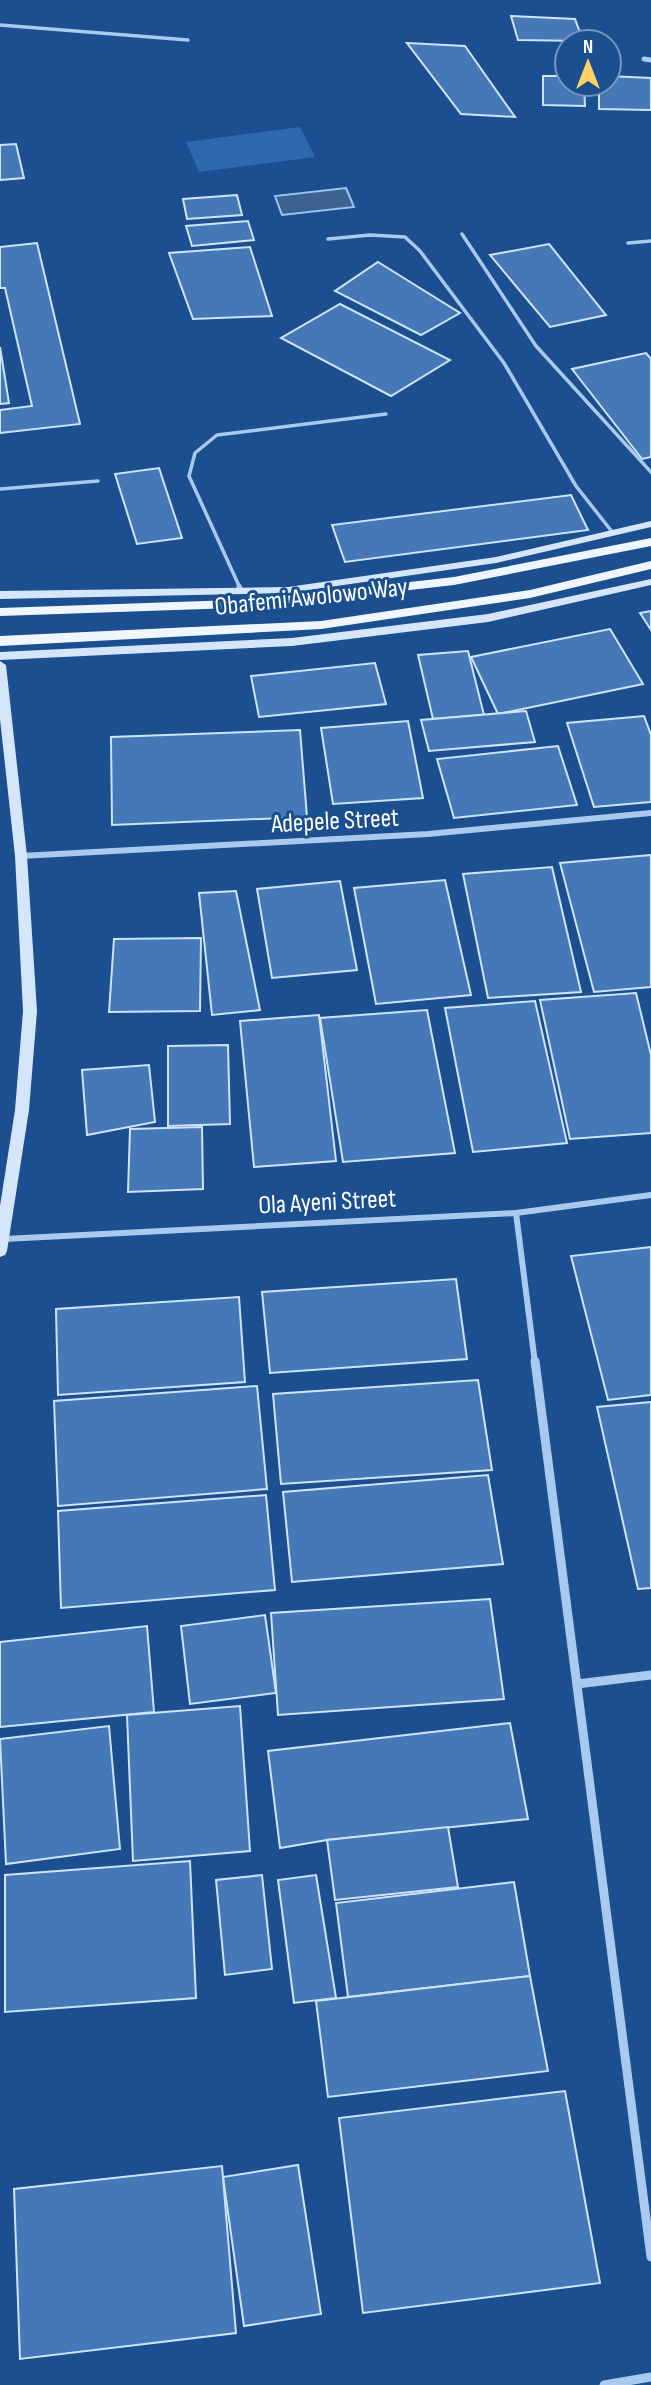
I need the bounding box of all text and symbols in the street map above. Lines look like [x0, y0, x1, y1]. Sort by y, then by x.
north arrow [553, 28, 623, 98]
text: N [583, 36, 593, 59]
street label: Obafemi Awolowo Way [213, 572, 409, 623]
street label: Adepele Street [270, 803, 400, 840]
street label: Ola Ayeni Street [257, 1183, 397, 1222]

